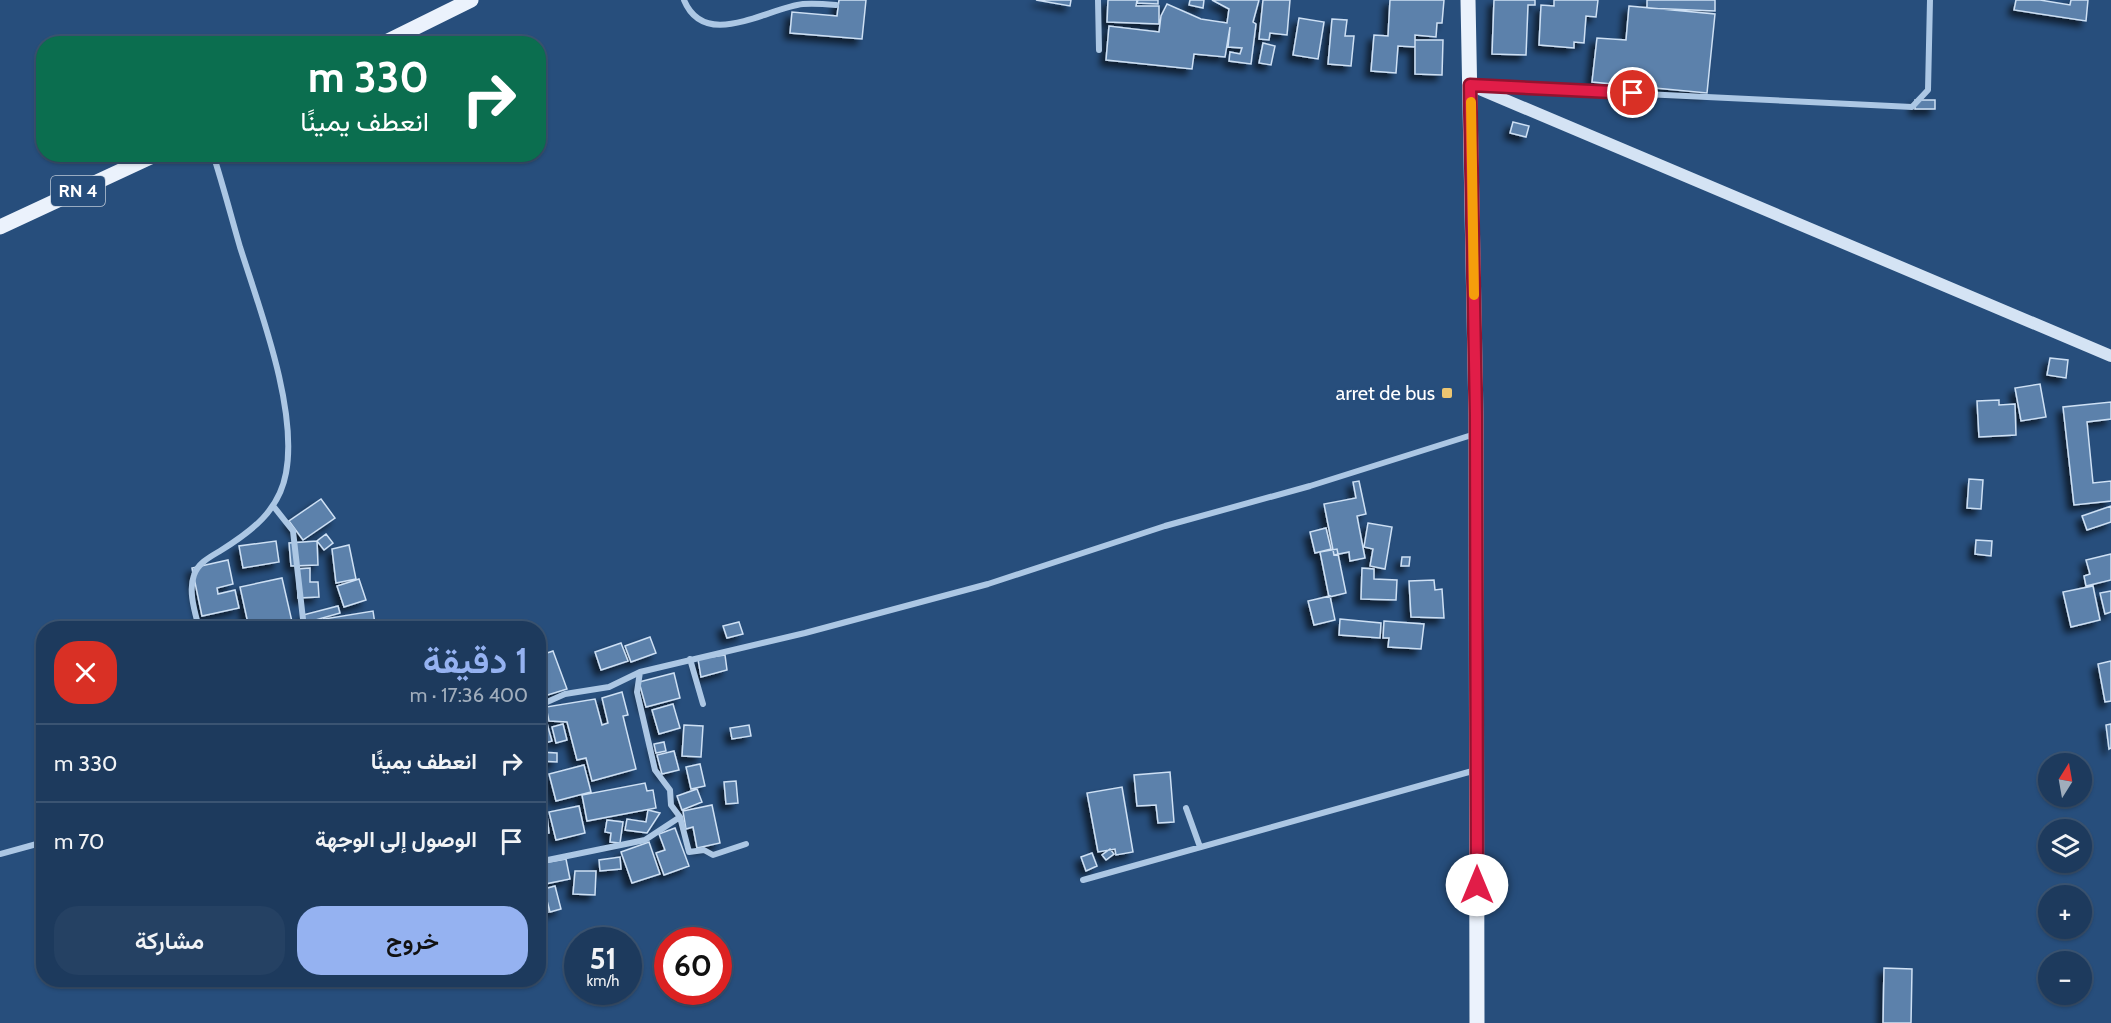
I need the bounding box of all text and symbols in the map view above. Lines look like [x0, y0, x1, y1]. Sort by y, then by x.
text: 330 m [308, 51, 429, 103]
icon: right [450, 60, 528, 138]
pin [1607, 67, 1658, 118]
icon: arrive [1616, 76, 1649, 109]
text: انعطف يمينًا [300, 105, 429, 138]
road number: RN 4 [51, 176, 105, 206]
place label: arret de bus [1336, 381, 1435, 405]
marker: arret de bus [1440, 386, 1454, 400]
text: 1 دقيقة [423, 638, 528, 682]
button: close [54, 641, 117, 704]
text: 400 m · 17:36 [410, 683, 528, 707]
icon: right [495, 747, 528, 780]
text: انعطف يمينًا [371, 748, 477, 775]
text: 330 m [54, 750, 117, 777]
north arrow [2038, 753, 2092, 807]
map controls [2038, 753, 2092, 1005]
button: layers [2038, 819, 2092, 873]
icon: arrive [495, 825, 528, 858]
text: الوصول إلى الوجهة [315, 826, 477, 853]
text: 70 m [54, 828, 104, 855]
position arrow [1445, 853, 1509, 917]
button: + [2038, 885, 2092, 939]
button: مشاركة [54, 906, 285, 975]
button: خروج [297, 906, 528, 975]
speed limit sign: 60 [654, 927, 732, 1005]
text: 51 [589, 940, 617, 977]
button: − [2038, 951, 2092, 1005]
text: km/h [587, 972, 619, 990]

